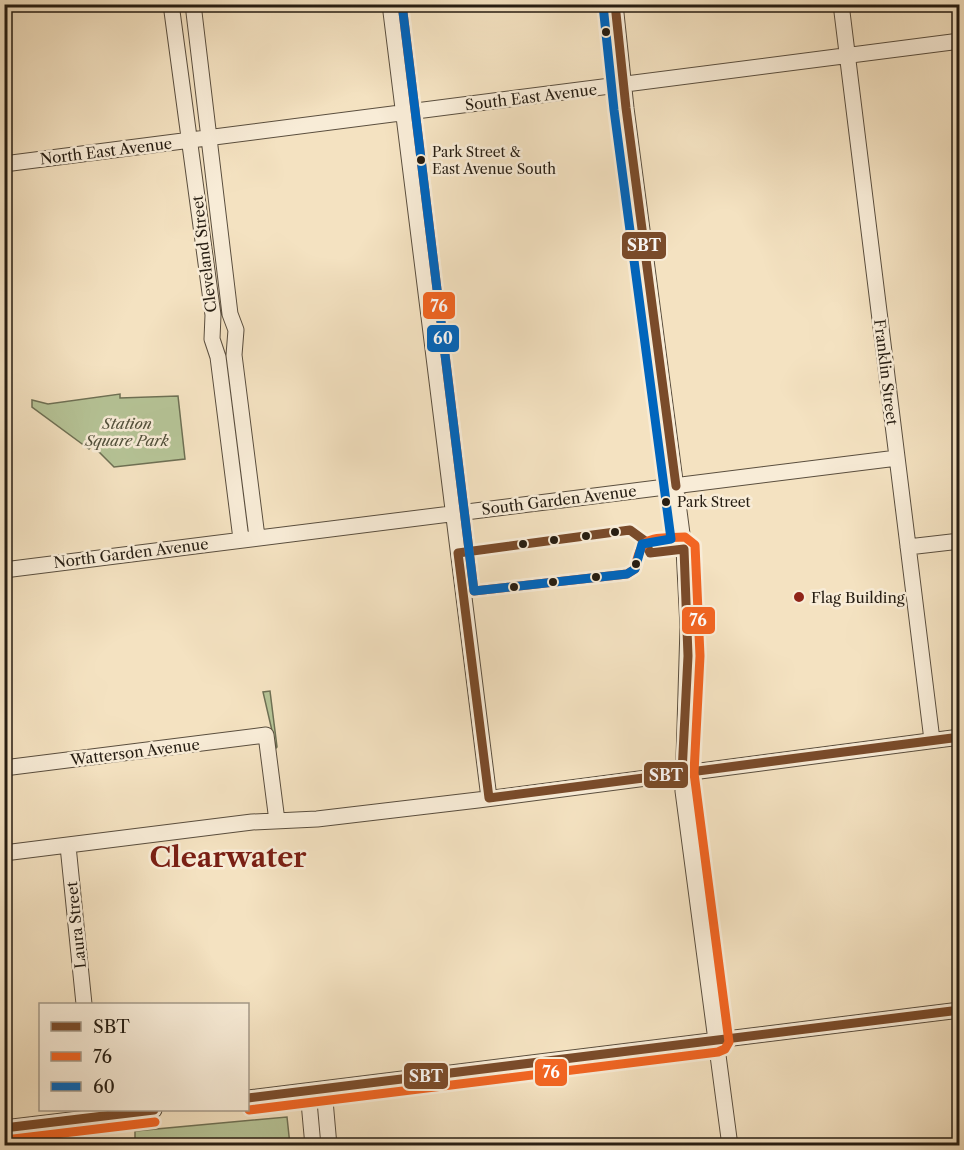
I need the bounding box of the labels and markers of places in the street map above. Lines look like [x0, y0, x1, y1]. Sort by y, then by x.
unlabelled marker [600, 26, 612, 38]
place label: Park Street & East Avenue South [432, 143, 556, 178]
marker: Park Street & East Avenue South [415, 154, 427, 166]
place label: Park Street [677, 493, 751, 511]
marker: Park Street [660, 496, 672, 508]
unlabelled marker [609, 526, 621, 538]
unlabelled marker [580, 530, 592, 542]
unlabelled marker [548, 534, 560, 546]
unlabelled marker [517, 538, 529, 550]
unlabelled marker [630, 558, 642, 570]
unlabelled marker [590, 571, 602, 583]
unlabelled marker [547, 576, 559, 588]
unlabelled marker [508, 581, 520, 593]
place label: Flag Building [811, 588, 905, 607]
marker: Flag Building [792, 590, 806, 604]

